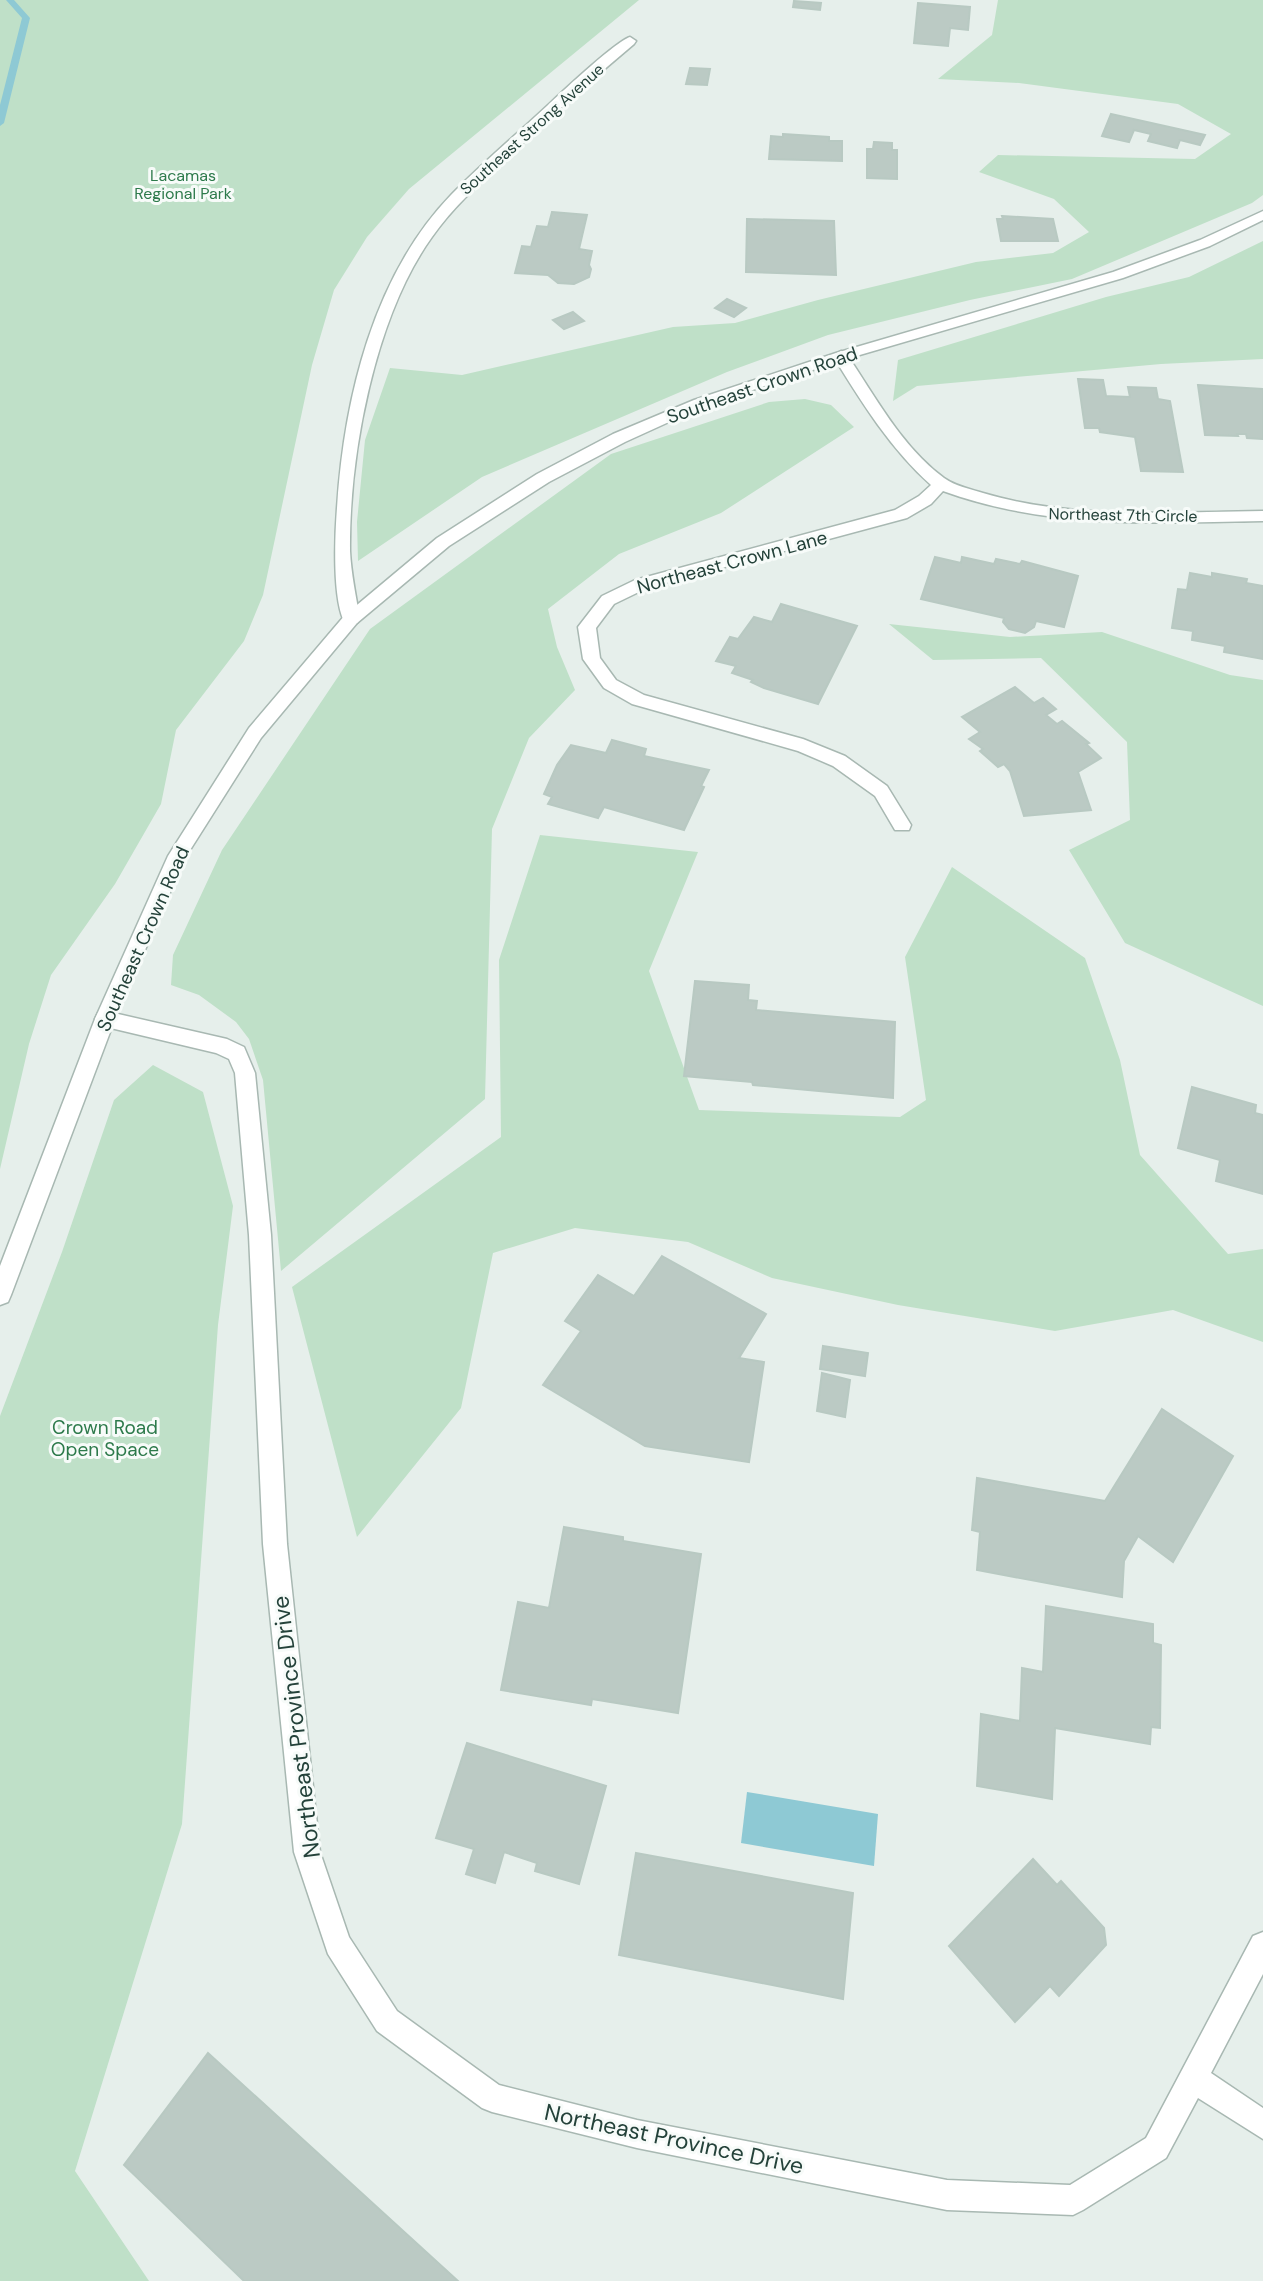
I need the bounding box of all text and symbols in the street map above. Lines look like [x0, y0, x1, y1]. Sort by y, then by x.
street label: Southeast Strong Avenue [456, 59, 608, 199]
park label: Lacamas Regional Park [134, 165, 232, 204]
street label: Southeast Crown Road [663, 341, 861, 429]
street label: Northeast 7th Circle [1048, 503, 1198, 527]
street label: Northeast Crown Lane [634, 525, 830, 599]
street label: Southeast Crown Road [91, 842, 195, 1036]
park label: Crown Road Open Space [51, 1415, 159, 1462]
street label: Northeast Province Drive [265, 1594, 327, 1860]
street label: Northeast Province Drive [542, 2097, 806, 2181]

